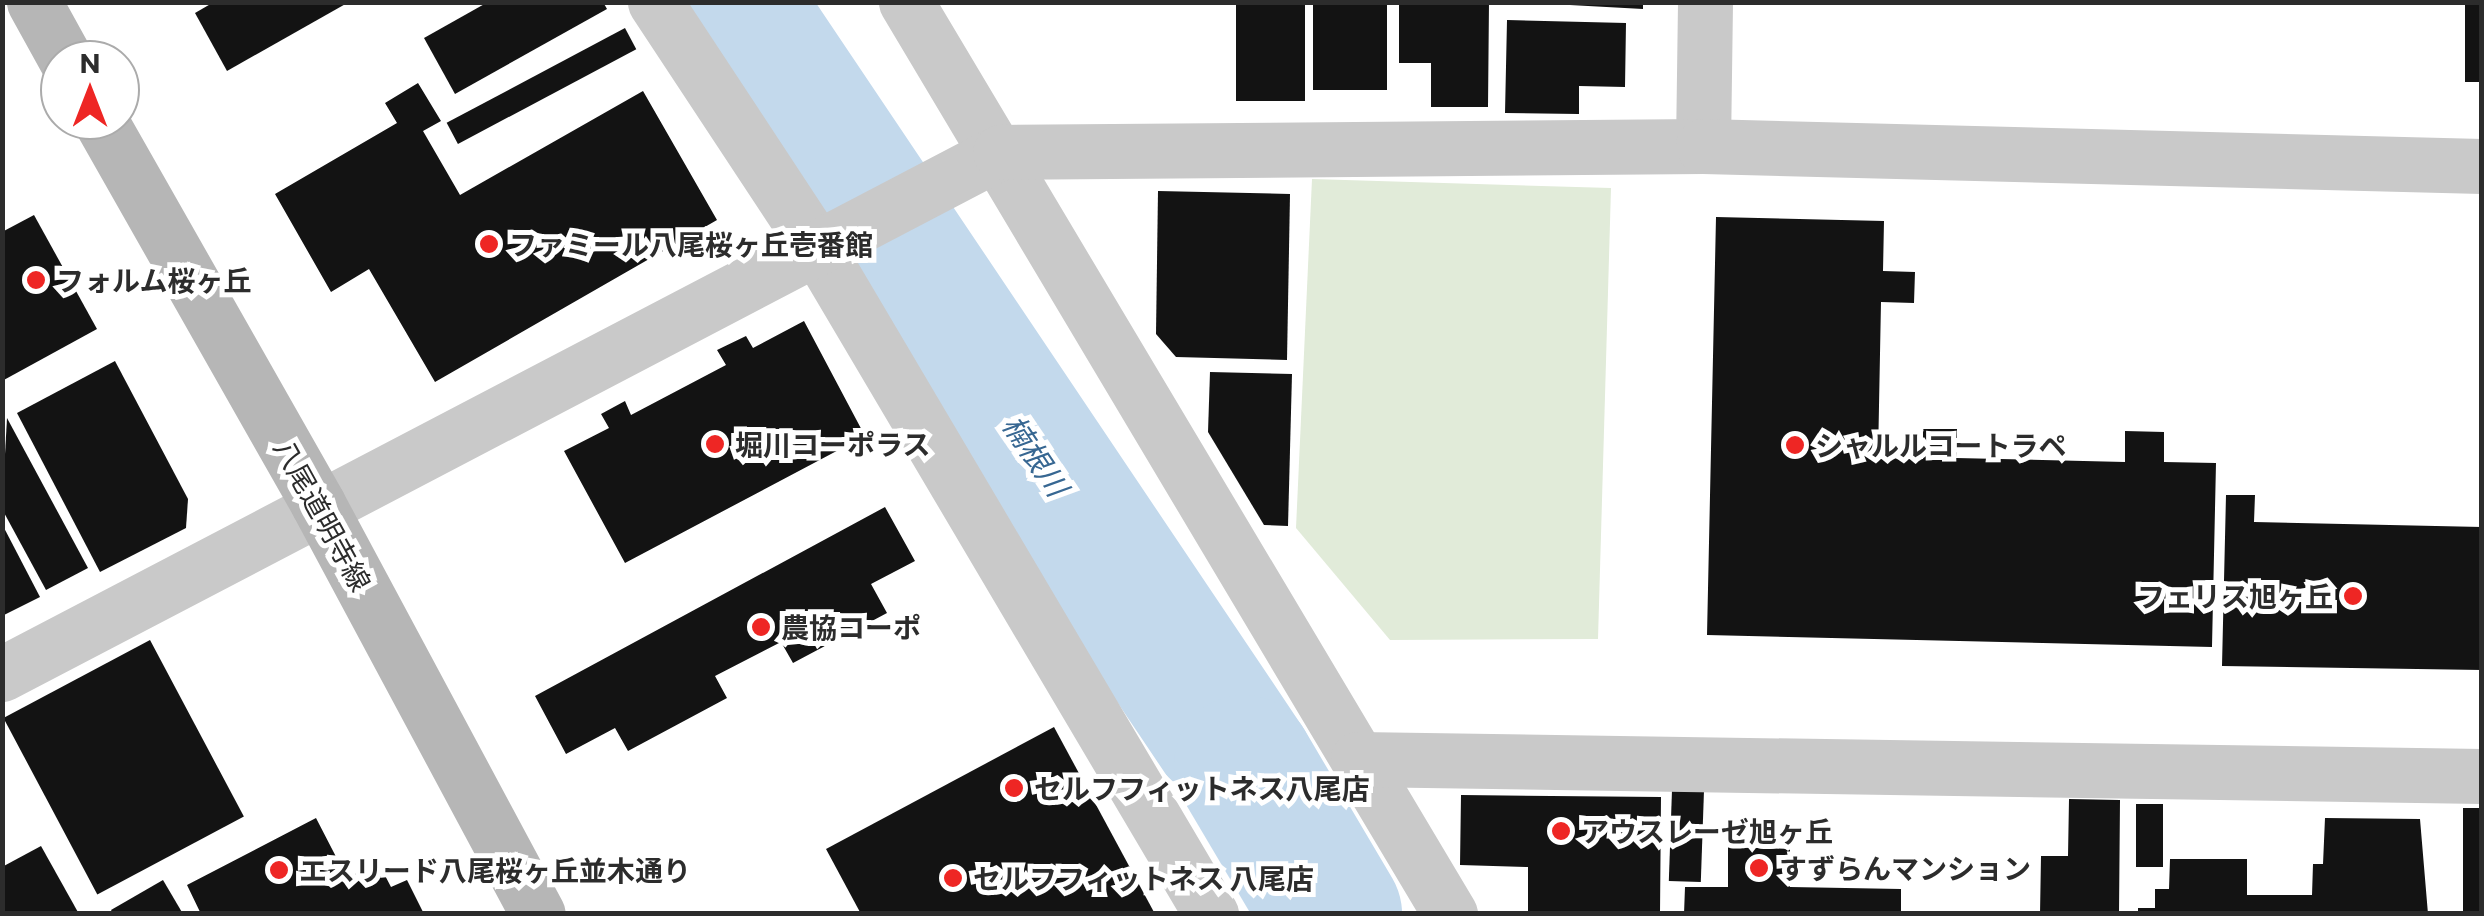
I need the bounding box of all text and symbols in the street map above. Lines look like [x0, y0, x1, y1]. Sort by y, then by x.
north arrow [40, 40, 140, 140]
text: N [80, 45, 101, 79]
place label: ファミール八尾桜ヶ丘壱番館 [509, 227, 873, 261]
marker: ファミール八尾桜ヶ丘壱番館 [478, 233, 500, 255]
place label: フォルム桜ヶ丘 [56, 263, 252, 297]
marker: フォルム桜ヶ丘 [25, 269, 47, 291]
water label: 楠根川 [996, 408, 1076, 502]
place label: 堀川コーポラス [735, 427, 931, 461]
place label: シャルルコートラペ [1815, 428, 2067, 462]
street label: 八尾道明寺線 [268, 433, 378, 597]
marker: 堀川コーポラス [704, 433, 726, 455]
marker: シャルルコートラペ [1784, 434, 1806, 456]
place label: フェリス旭ヶ丘 [2137, 579, 2333, 613]
marker: フェリス旭ヶ丘 [2342, 585, 2364, 607]
place label: 農協コーポ [781, 610, 921, 644]
marker: 農協コーポ [750, 616, 772, 638]
place label: セルフフィットネス八尾店 [1034, 771, 1370, 805]
marker: セルフフィットネス八尾店 [1003, 777, 1025, 799]
place label: アウスレーゼ旭ヶ丘 [1581, 814, 1833, 848]
marker: アウスレーゼ旭ヶ丘 [1550, 820, 1572, 842]
place label: すずらんマンション [1779, 851, 2031, 885]
place label: エスリード八尾桜ヶ丘並木通り [299, 853, 691, 887]
marker: すずらんマンション [1748, 857, 1770, 879]
marker: エスリード八尾桜ヶ丘並木通り [268, 859, 290, 881]
place label: セルフフィットネス 八尾店 [973, 861, 1314, 895]
marker: セルフフィットネス 八尾店 [942, 867, 964, 889]

